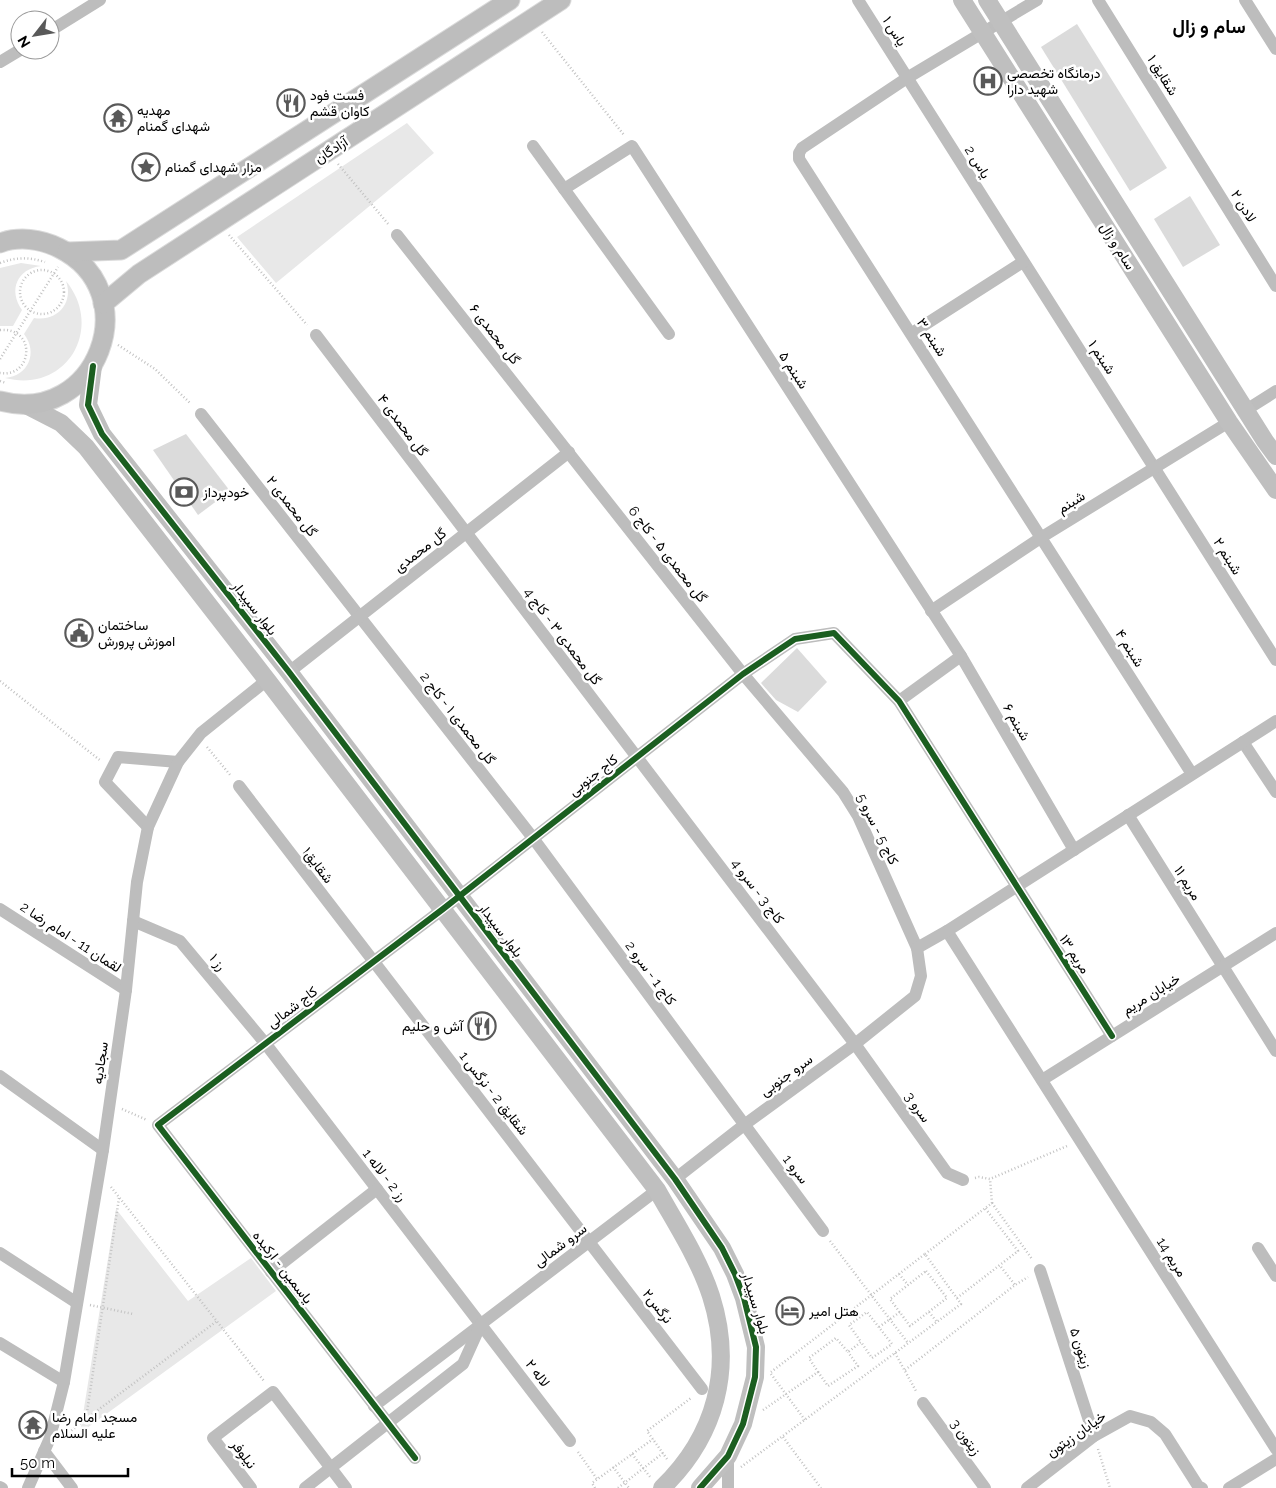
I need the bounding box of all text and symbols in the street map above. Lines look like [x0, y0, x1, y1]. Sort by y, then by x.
north arrow [10, 10, 60, 60]
street label: یاس ۱ [879, 13, 910, 49]
district label: سام و زال [1172, 15, 1246, 39]
text: N [14, 33, 33, 50]
street label: شقایق ۱ [1144, 52, 1182, 99]
place label: درمانگاه تخصصى شهید دارا [1007, 65, 1101, 98]
hospital icon: درمانگاه تخصصى شهید دارا [973, 66, 1003, 96]
place label: فست فود كاوان قشم [310, 87, 369, 120]
restaurant icon: فست فود كاوان قشم [276, 88, 306, 118]
place label: مهدیه شهدای گمنام [137, 102, 210, 135]
temple icon: مهدیه شهدای گمنام [103, 103, 133, 133]
street label: آزادگان [311, 132, 353, 167]
street label: یاس 2 [961, 143, 994, 182]
place icon: مزار شهدای گمنام [131, 152, 161, 182]
place label: مزار شهدای گمنام [165, 159, 262, 176]
street label: لادن ۲ [1227, 187, 1260, 226]
street label: سام و زال [1096, 220, 1139, 274]
street label: گل محمدی ۶ [466, 301, 523, 368]
street label: شبنم ۳ [913, 315, 950, 360]
street label: شبنم ۱ [1084, 337, 1119, 377]
street label: شبنم ۵ [775, 348, 812, 392]
street label: گل محمدی ۴ [374, 391, 431, 460]
street label: گل محمدی ۲ [263, 473, 321, 540]
bank icon: خودپرداز [169, 477, 199, 507]
place label: خودپرداز [202, 484, 249, 502]
street label: شبنم [1054, 487, 1088, 517]
street label: گل محمدی ۵ - کاج 6 [623, 503, 711, 607]
street label: گل محمدی [391, 525, 450, 576]
street label: شبنم ۲ [1210, 535, 1245, 578]
street label: بلوار سپیدار [227, 577, 281, 639]
street label: گل محمدی ۳ - کاج 4 [519, 584, 605, 690]
place label: ساختمان اموزش پرورش [98, 617, 175, 651]
public building icon: ساختمان اموزش پرورش [64, 618, 94, 648]
street label: شبنم ۴ [1111, 626, 1148, 670]
street label: گل محمدی ۱ - کاج 2 [415, 669, 499, 769]
street label: شبنم ۶ [999, 701, 1034, 744]
street label: کاج جنوبی [565, 751, 622, 801]
street label: کاج 5 - سرو 5 [851, 791, 902, 869]
street label: شقایق۱ [299, 844, 337, 887]
street label: کاج 3 - سرو 4 [726, 855, 788, 928]
street label: مریم ۱۱ [1170, 863, 1205, 904]
street label: لقمان 11 - امام رضا 2 [17, 898, 124, 976]
street label: بلوار سپیدار [473, 899, 527, 961]
street label: مریم ۱۳ [1056, 932, 1093, 977]
street label: کاج 1 - سرو 2 [620, 938, 680, 1010]
street label: رز ۱ [206, 950, 230, 974]
street label: خیابان مریم [1119, 970, 1183, 1019]
street label: کاج شمالی [264, 983, 322, 1033]
restaurant icon: آش و حلیم [467, 1011, 497, 1041]
place label: آش و حلیم [402, 1018, 465, 1035]
street label: سجادیه [89, 1041, 112, 1085]
street label: شقایق 2 - نرگس 1 [456, 1048, 532, 1139]
street label: سرو جنوبی [757, 1051, 816, 1100]
street label: سرو 3 [901, 1089, 934, 1126]
street label: رز 2 - لاله 1 [359, 1146, 411, 1205]
street label: سرو 1 [779, 1151, 812, 1187]
street label: سرو شمالی [530, 1220, 590, 1271]
street label: یاسمین - ارکیده [249, 1227, 316, 1307]
street label: مریم 14 [1153, 1234, 1190, 1280]
street label: بلوار سپیدار [737, 1269, 773, 1336]
street label: نرگس۲ [639, 1286, 676, 1327]
hotel icon: هتل امیر [775, 1296, 805, 1326]
place label: هتل امیر [808, 1303, 859, 1320]
street label: زیتون ۵ [1066, 1326, 1095, 1371]
street label: لاله ۲ [523, 1356, 553, 1390]
street label: خیابان زیتون [1043, 1408, 1109, 1461]
place label: مسجد امام رضا علیه السلام [52, 1409, 137, 1442]
temple icon: مسجد امام رضا علیه السلام [18, 1410, 48, 1440]
street label: زیتون 3 [947, 1416, 985, 1459]
street label: نیلوفر [227, 1436, 260, 1472]
scale bar [12, 1446, 129, 1478]
text: 50 m [20, 1454, 55, 1472]

